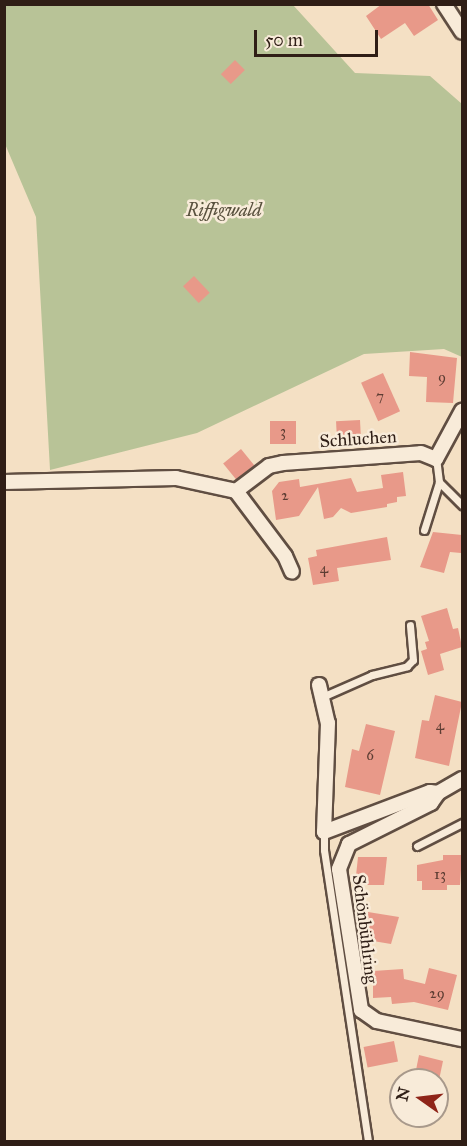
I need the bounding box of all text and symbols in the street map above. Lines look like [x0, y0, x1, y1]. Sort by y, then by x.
scale bar [257, 18, 382, 56]
text: 50 m [265, 29, 303, 51]
park label: Riffigwald [186, 199, 262, 221]
house number: 9 [438, 369, 446, 387]
house number: 7 [376, 388, 384, 406]
house number: 3 [280, 423, 286, 441]
street label: Schluchen [319, 426, 397, 452]
house number: 2 [281, 487, 289, 505]
house number: 4 [320, 560, 328, 578]
house number: 4 [436, 717, 444, 735]
house number: 6 [366, 747, 374, 765]
house number: 13 [434, 866, 446, 884]
street label: Schönbühlring [348, 873, 382, 985]
house number: 29 [429, 985, 445, 1003]
north arrow [389, 1068, 449, 1128]
text: N [392, 1085, 414, 1103]

